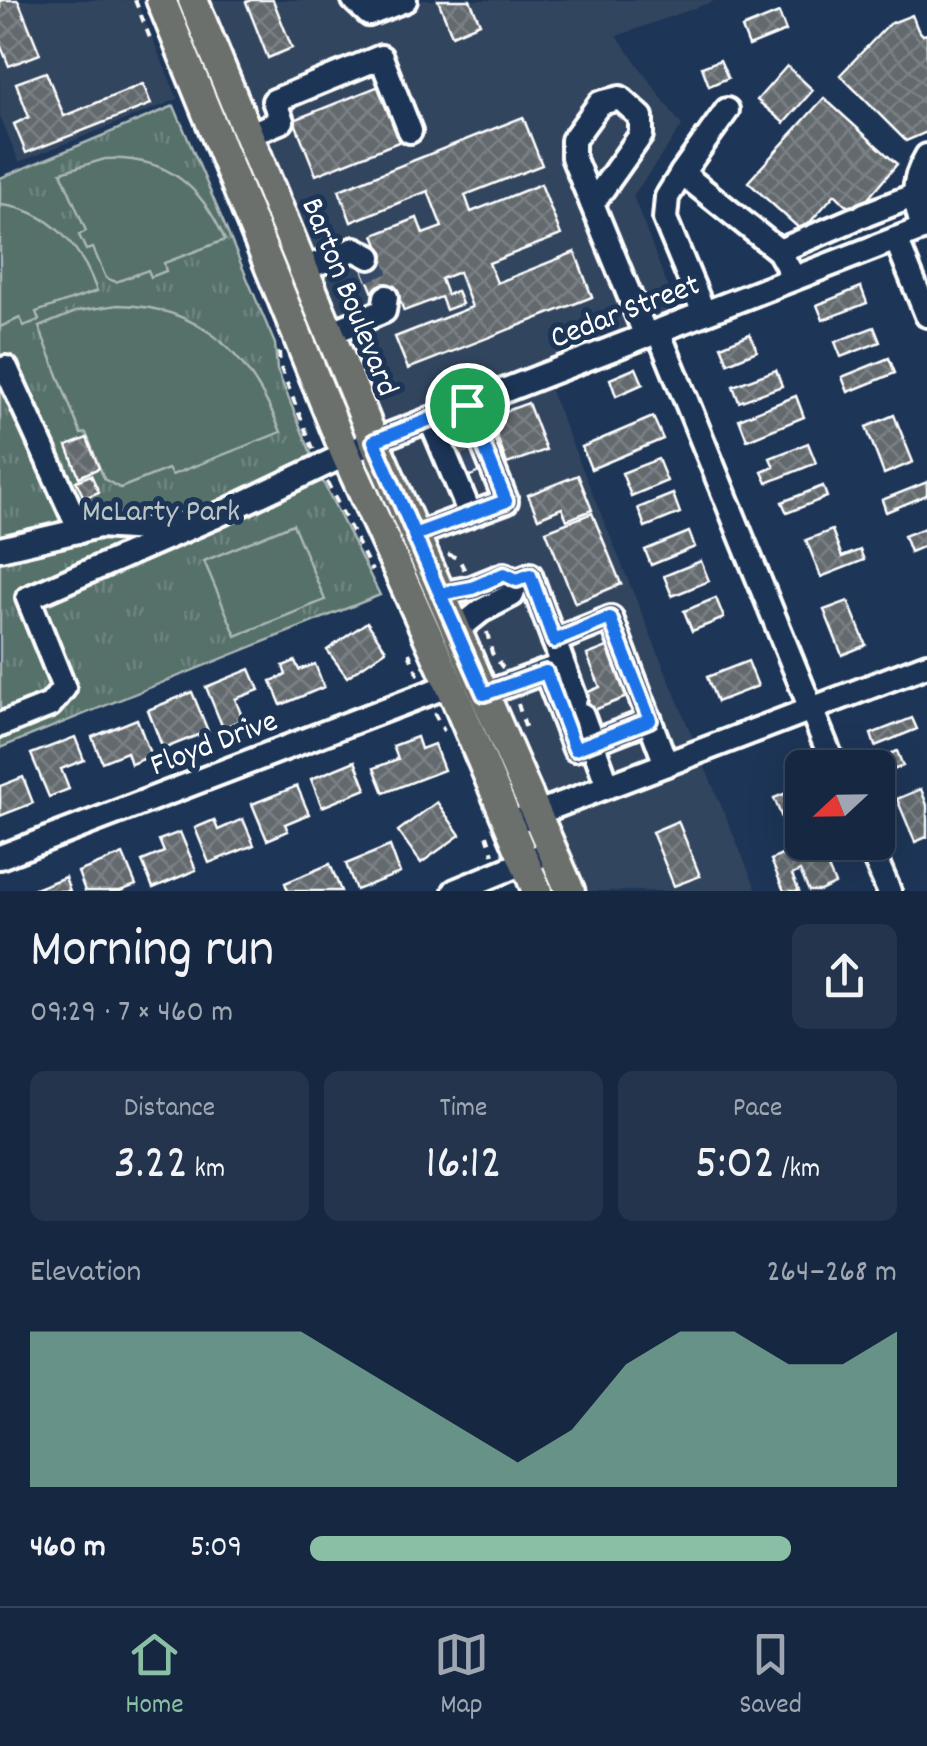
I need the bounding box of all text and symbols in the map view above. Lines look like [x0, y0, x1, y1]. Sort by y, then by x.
street label: Barton Boulevard [287, 192, 408, 404]
street label: Cedar Street [544, 264, 707, 363]
pin [425, 363, 510, 448]
icon: arrive [440, 378, 495, 433]
park label: McLarty Park [82, 491, 240, 537]
street label: Floyd Drive [144, 700, 285, 791]
north arrow [785, 750, 895, 860]
map controls [785, 750, 895, 860]
text: Morning run [30, 914, 274, 993]
button: share [792, 924, 897, 1029]
text: 09:29 · 7 × 460 m [30, 991, 233, 1037]
text: Distance [124, 1090, 215, 1130]
text: Time [440, 1090, 487, 1130]
text: Pace [733, 1090, 782, 1130]
text: 3.22 [114, 1130, 188, 1202]
text: 16:12 [425, 1130, 502, 1202]
text: 5:02 [695, 1130, 775, 1202]
text: km [188, 1151, 225, 1191]
text: /km [775, 1151, 820, 1191]
text: Elevation [30, 1251, 141, 1297]
text: 264–268 m [766, 1251, 897, 1297]
text: 460 m [30, 1526, 106, 1572]
text: 5:09 [190, 1526, 242, 1572]
tab: Home [125, 1627, 184, 1727]
tab: Map [434, 1627, 489, 1727]
tab: Saved [739, 1627, 802, 1727]

